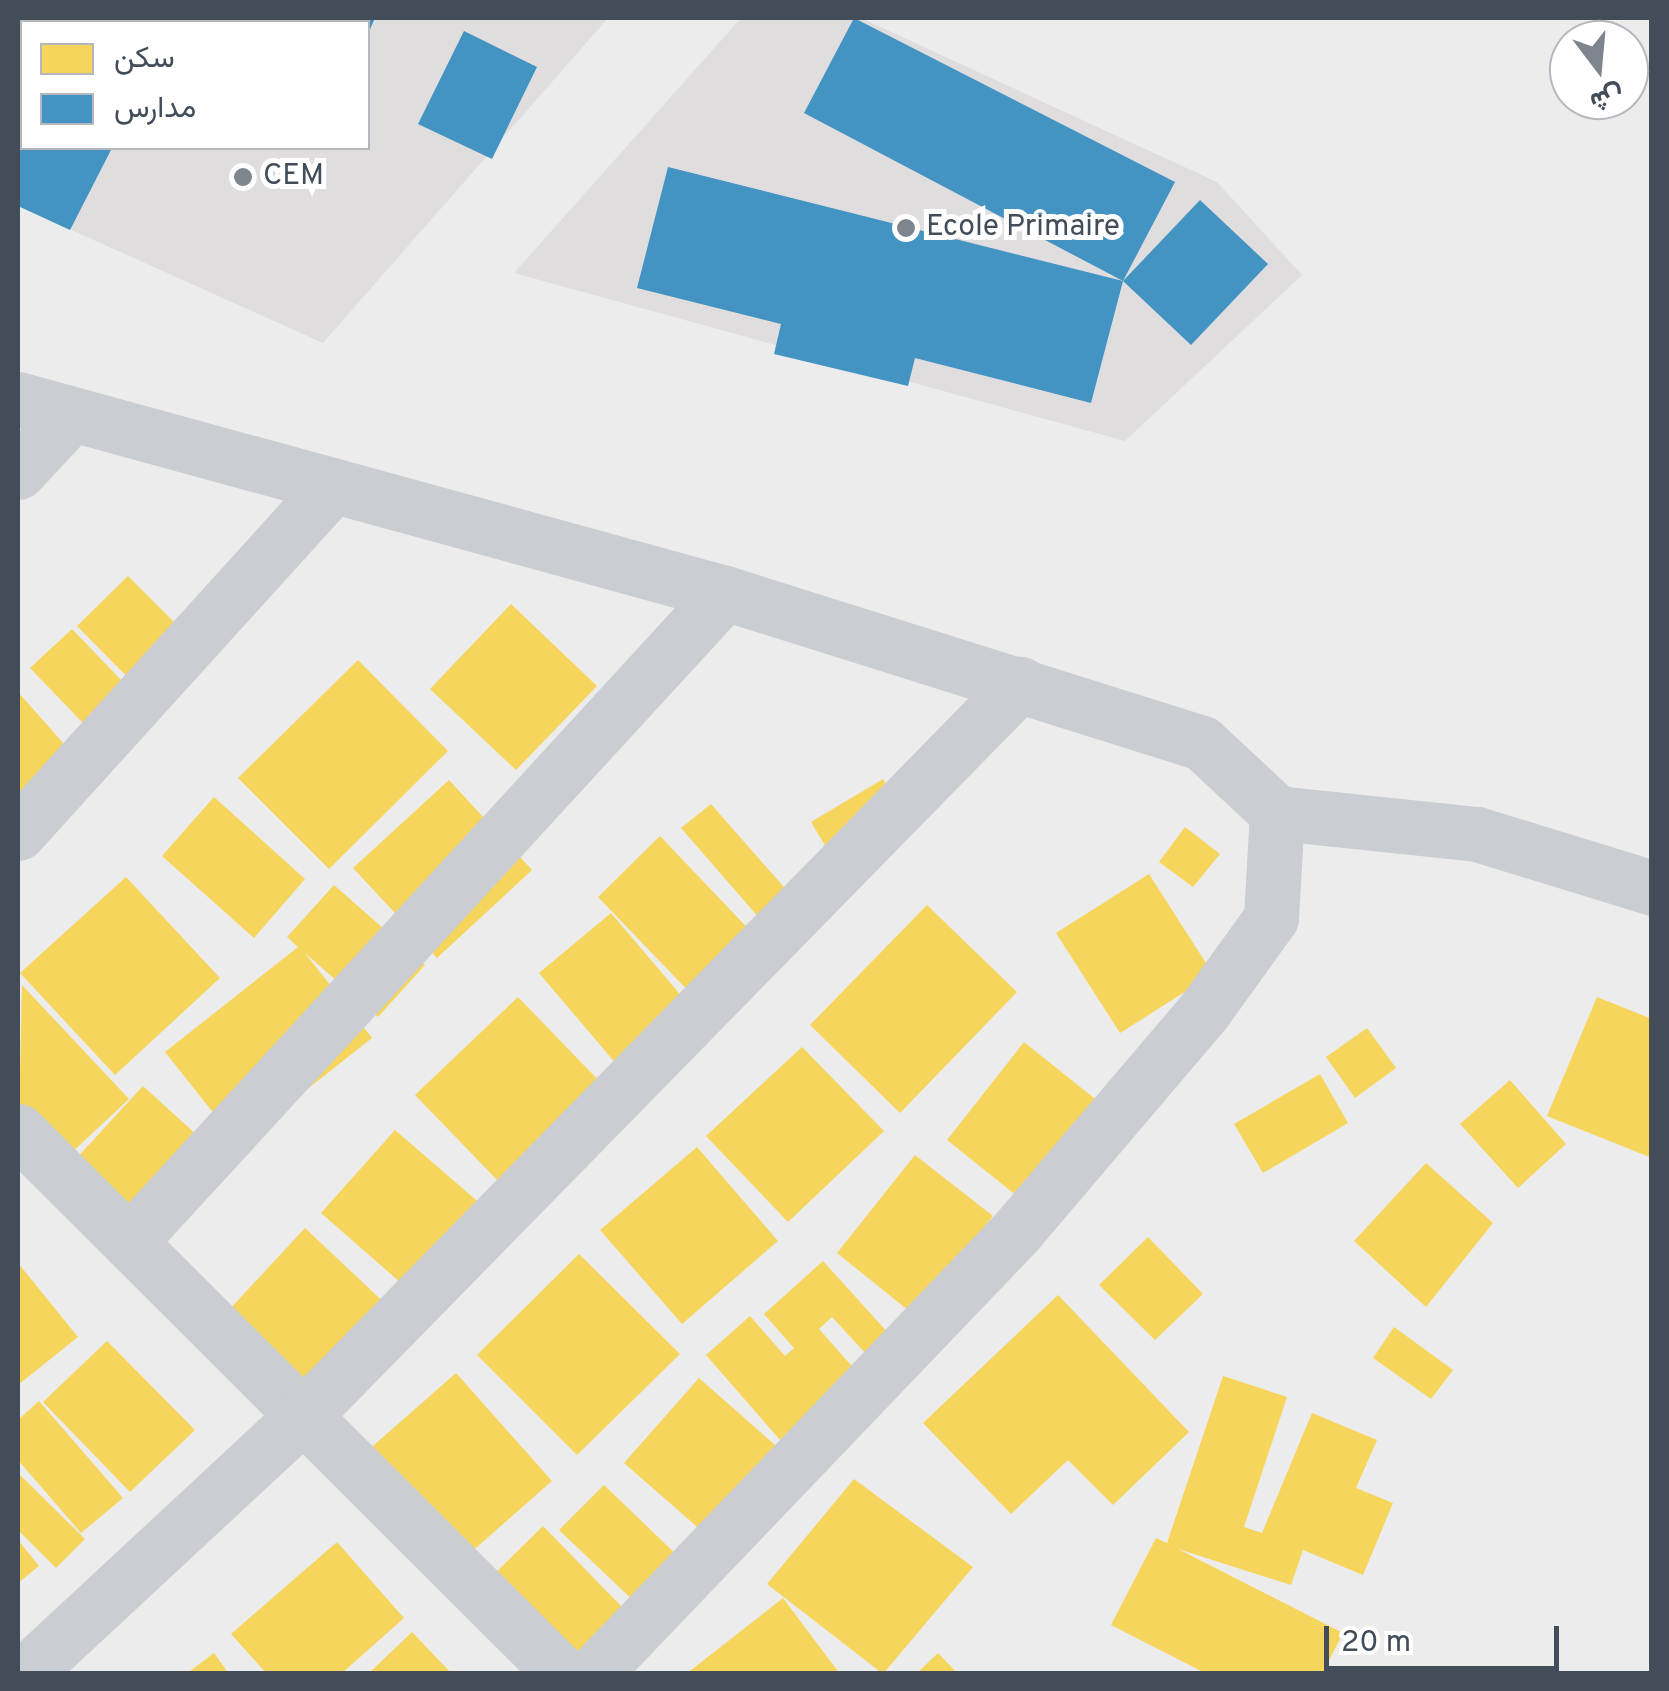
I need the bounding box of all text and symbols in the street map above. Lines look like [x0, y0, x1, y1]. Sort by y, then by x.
legend [20, 20, 370, 150]
north arrow [1549, 20, 1649, 120]
text: سكن [114, 41, 175, 78]
text: ش [1586, 75, 1628, 119]
text: مدارس [114, 91, 196, 128]
place label: CEM [263, 159, 324, 195]
marker: CEM [232, 166, 254, 188]
place label: Ecole Primaire [926, 210, 1120, 246]
marker: Ecole Primaire [895, 217, 917, 239]
scale bar [1329, 1606, 1564, 1668]
text: 20 m [1341, 1625, 1411, 1662]

